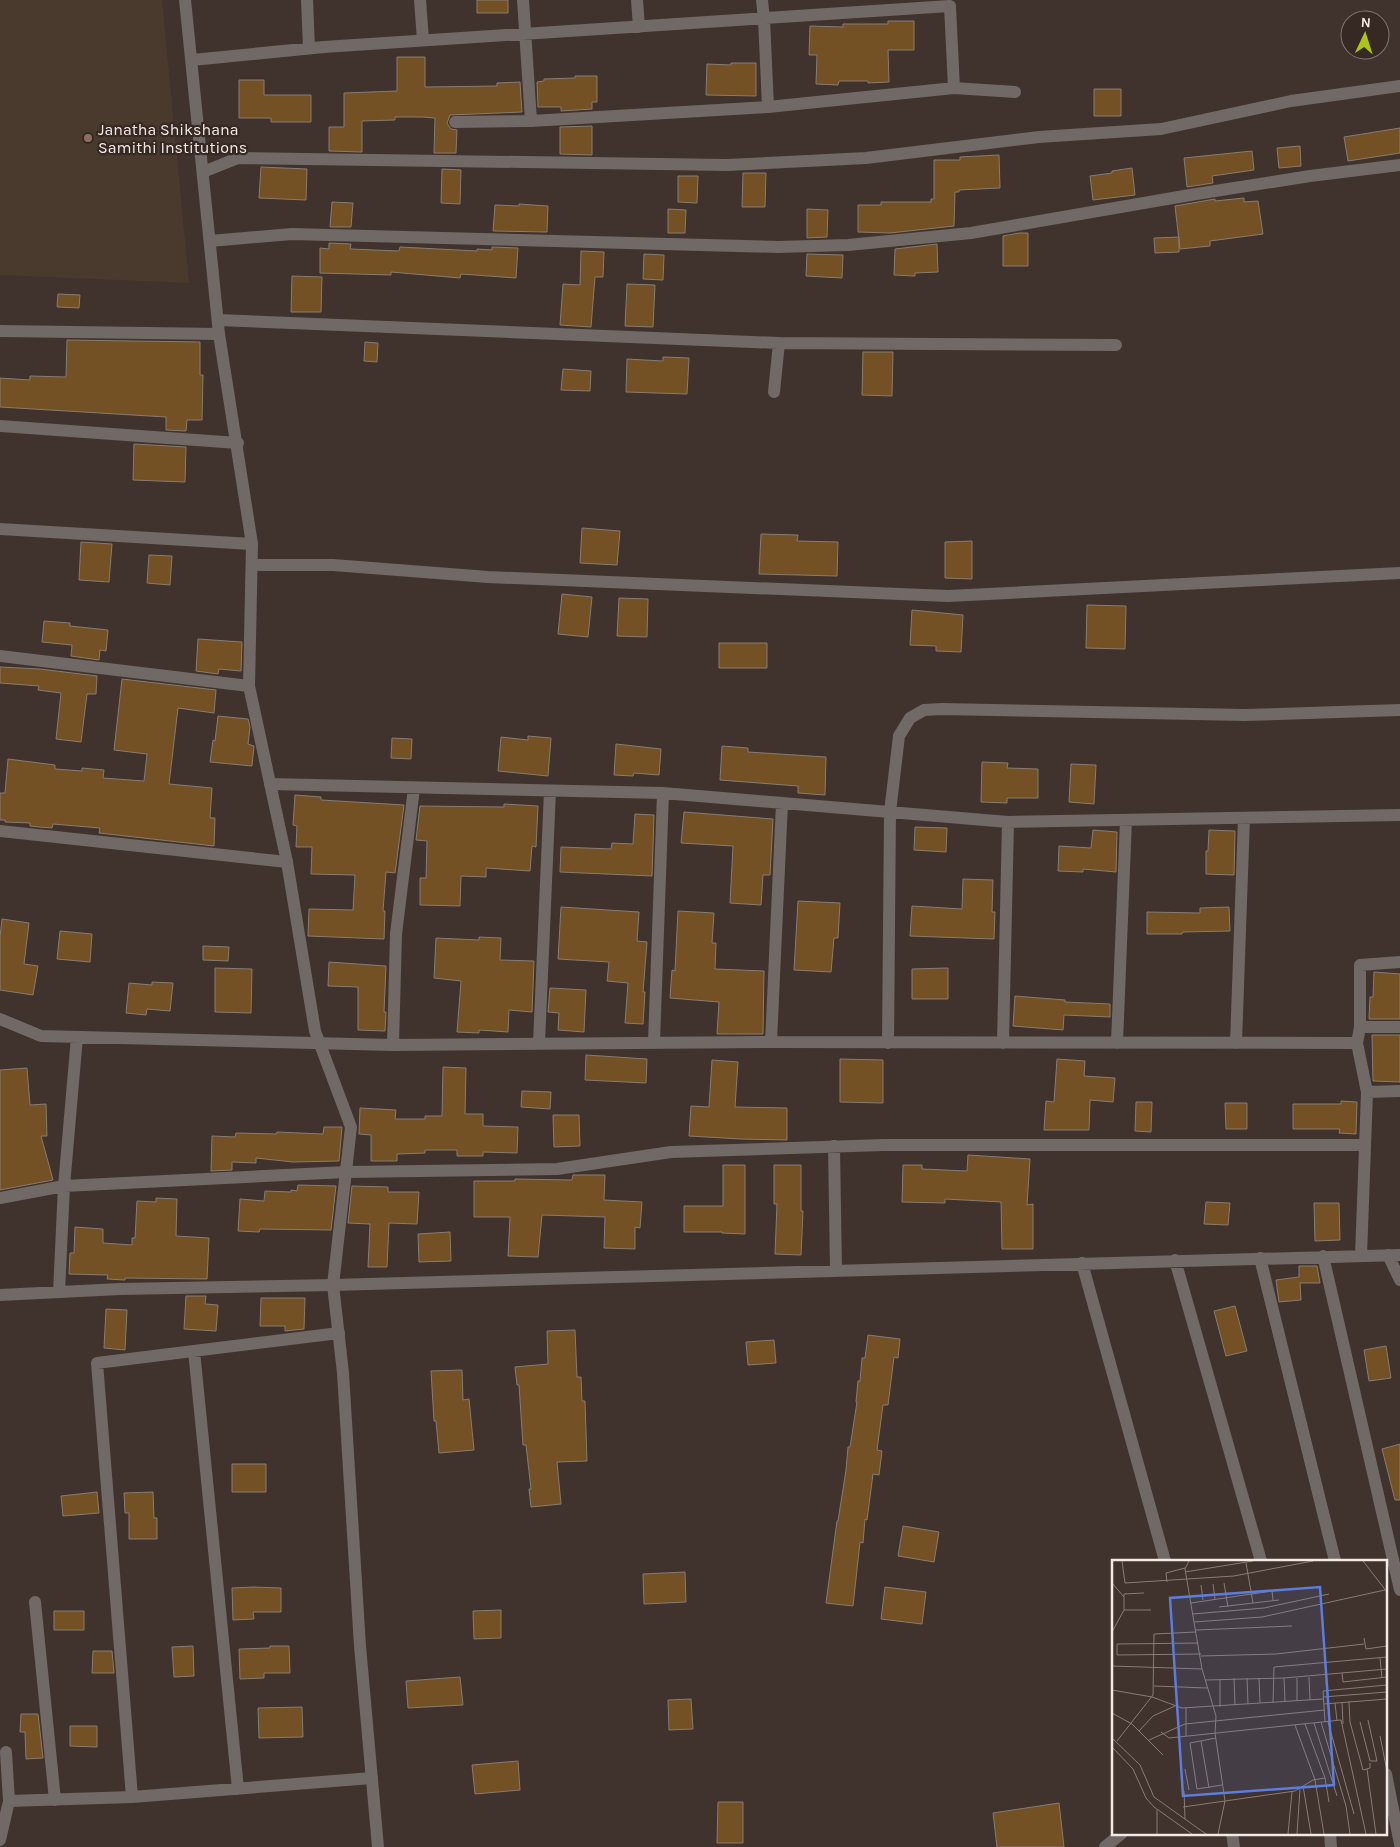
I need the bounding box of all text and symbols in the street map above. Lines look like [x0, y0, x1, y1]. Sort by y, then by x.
north arrow [1340, 10, 1390, 60]
text: N [1360, 14, 1371, 31]
place label: Janatha Shikshana Samithi Institutions [98, 120, 247, 157]
marker: Janatha Shikshana Samithi Institutions [82, 132, 94, 144]
inset map [1112, 1560, 1388, 1834]

